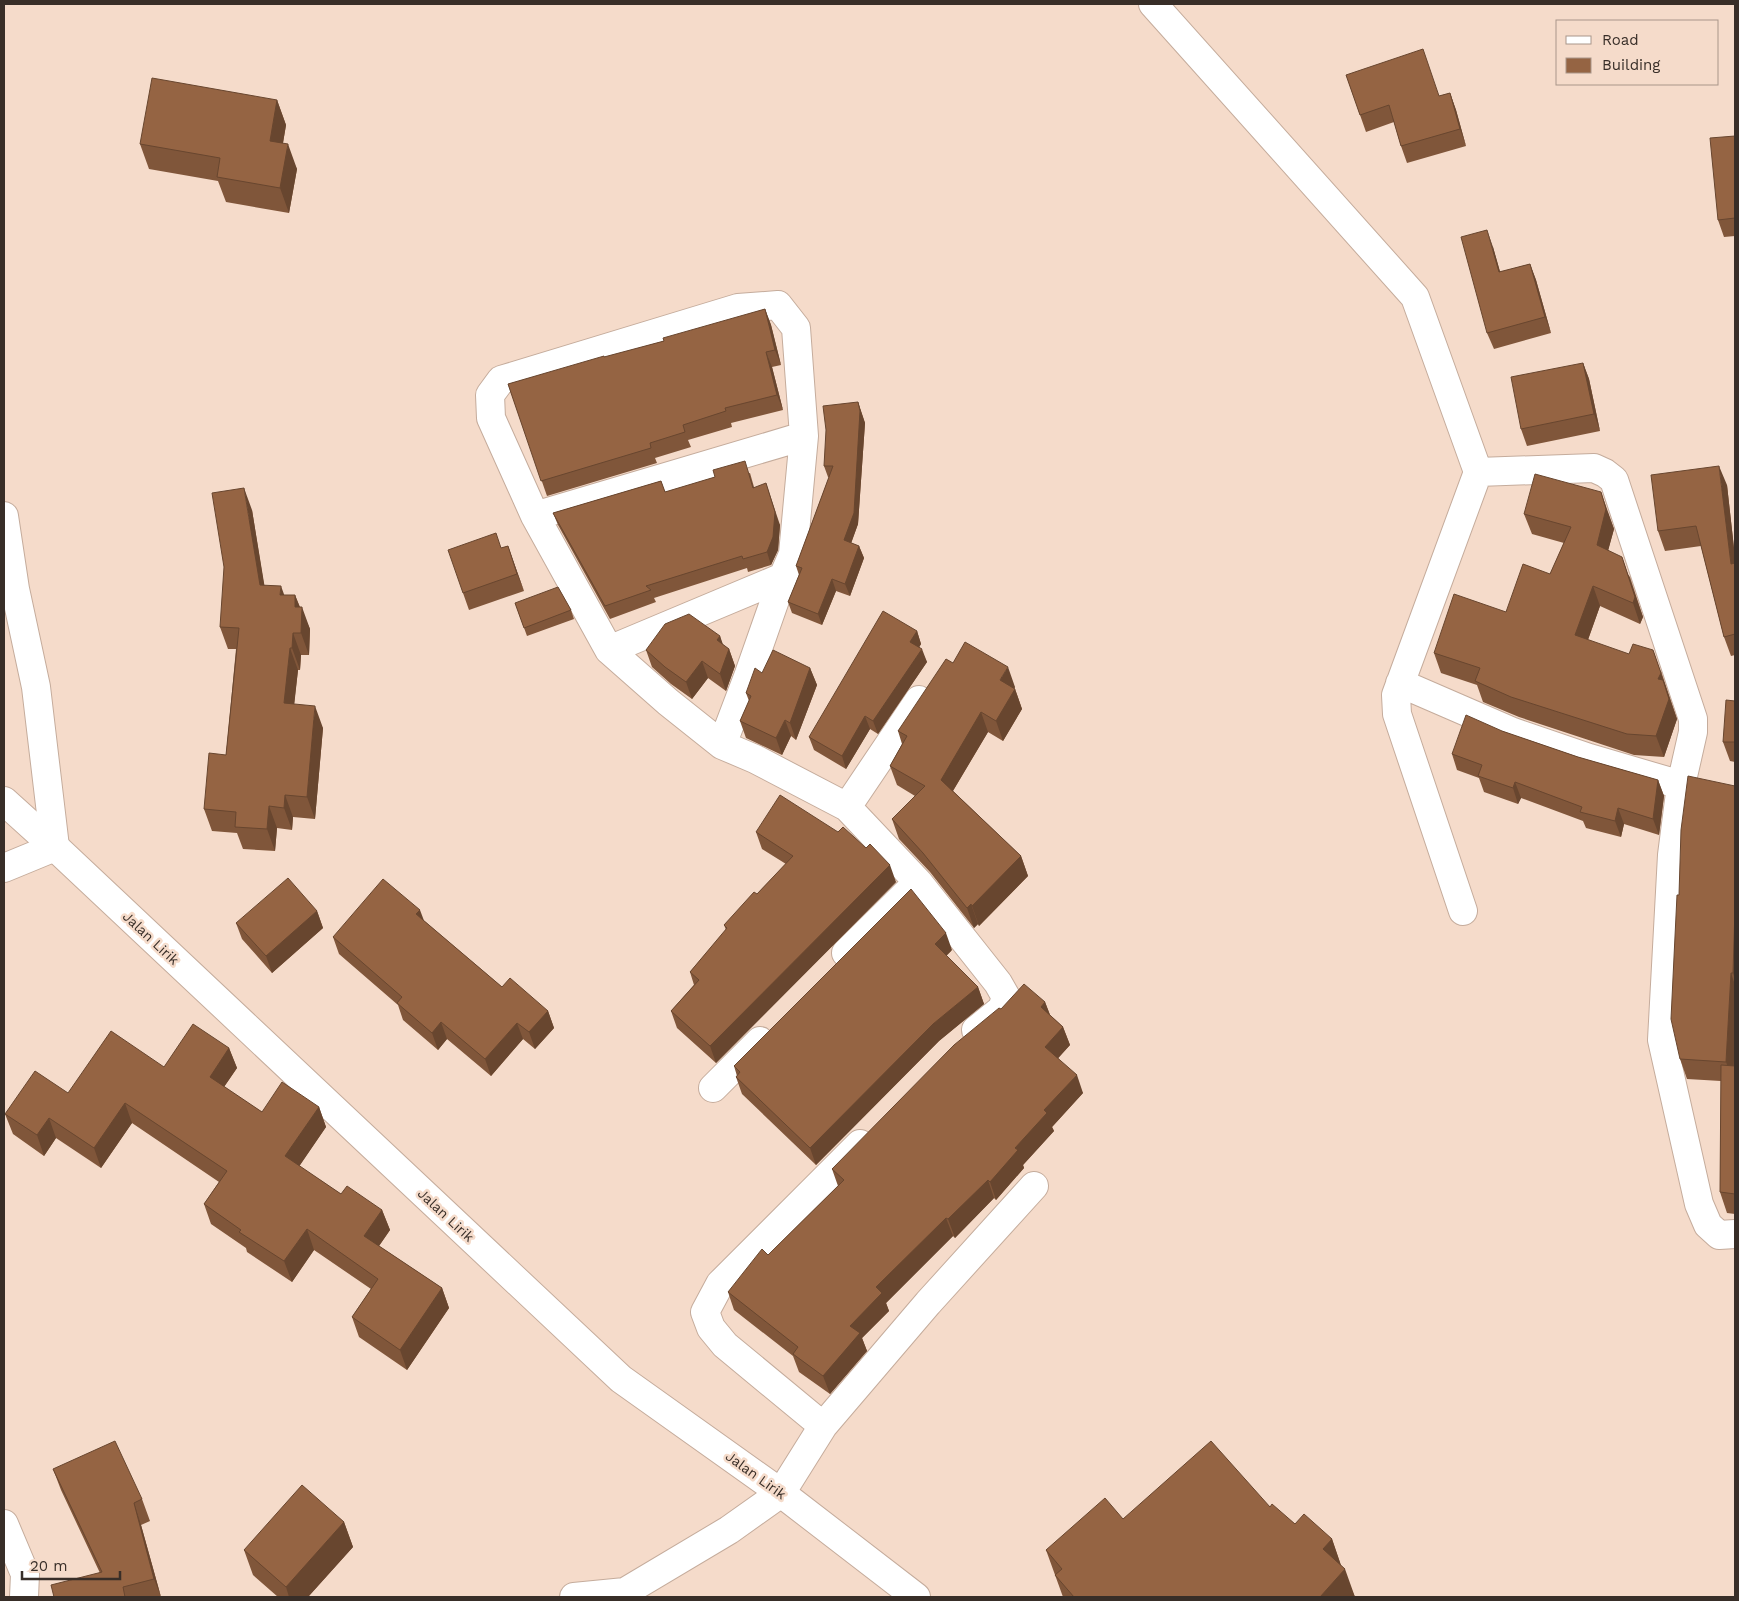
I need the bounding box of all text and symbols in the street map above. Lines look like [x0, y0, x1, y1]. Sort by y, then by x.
legend [1556, 20, 1719, 85]
text: Road [1602, 31, 1639, 49]
text: Building [1602, 56, 1660, 74]
street label: Jalan Lirik [120, 908, 182, 968]
street label: Jalan Lirik [415, 1185, 477, 1245]
street label: Jalan Lirik [723, 1448, 789, 1502]
scale bar [22, 1548, 120, 1580]
text: 20 m [30, 1557, 68, 1575]

